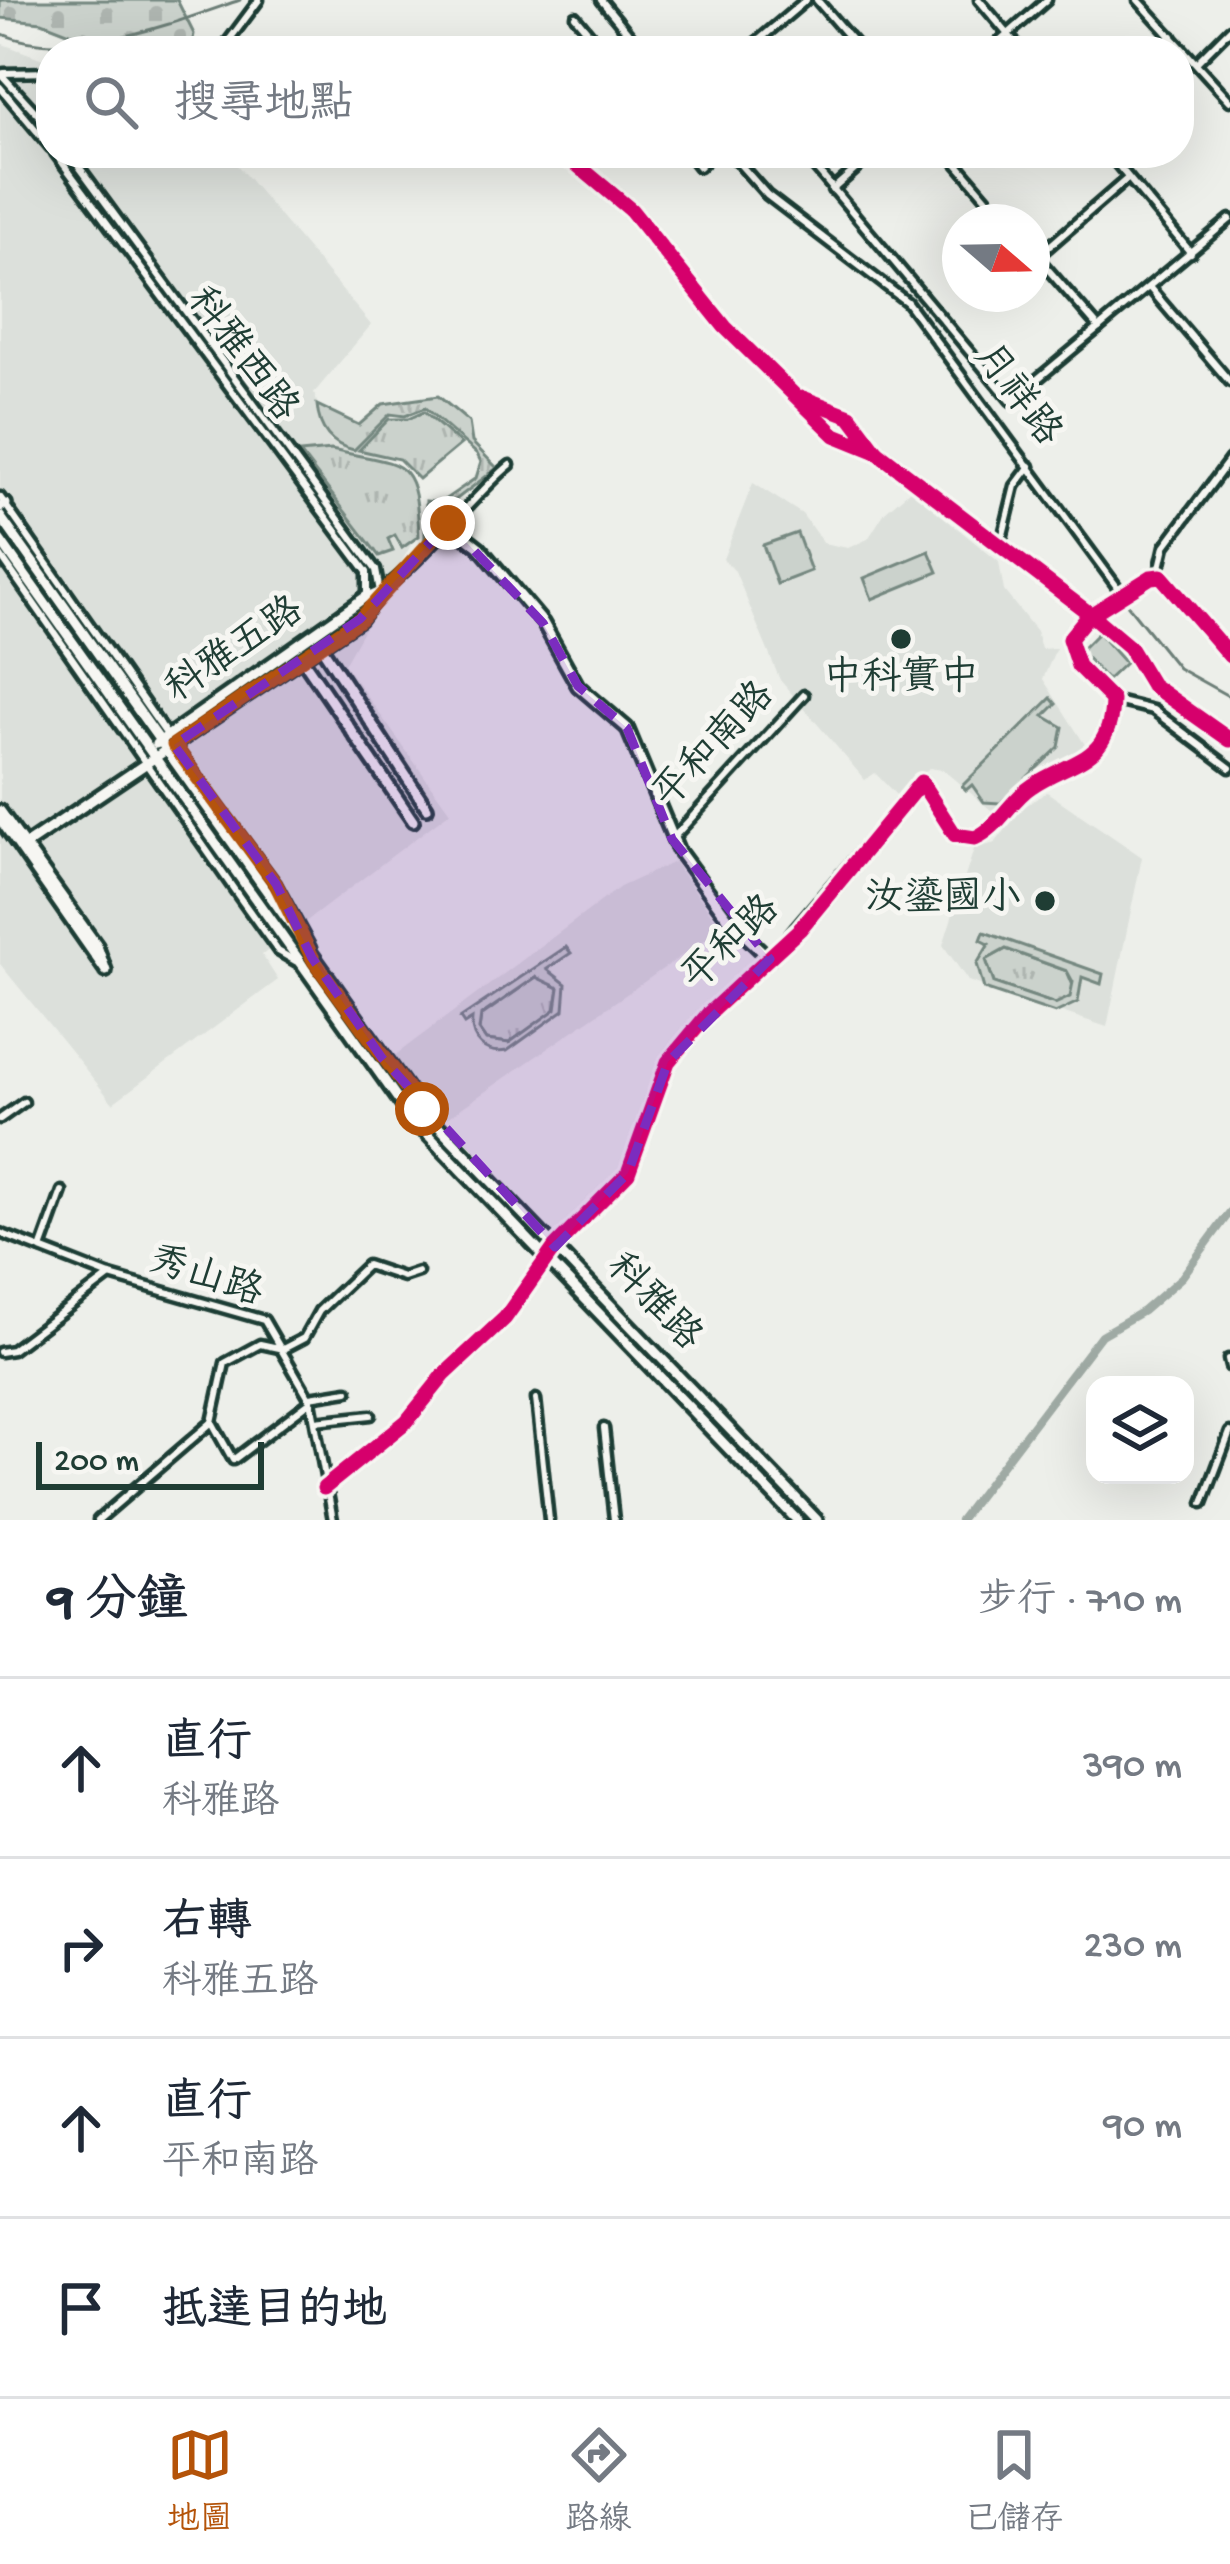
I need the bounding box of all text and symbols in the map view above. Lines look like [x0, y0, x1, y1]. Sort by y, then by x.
search box [36, 36, 1194, 168]
icon: search [78, 69, 144, 135]
text: 搜尋地點 [174, 81, 354, 134]
north arrow [942, 204, 1050, 312]
street label: 科雅西路 [175, 278, 308, 432]
street label: 月祥路 [961, 334, 1071, 457]
route end [421, 496, 475, 550]
street label: 科雅五路 [157, 587, 314, 715]
marker: 中科實中 [888, 626, 914, 652]
place label: 中科實中 [823, 655, 979, 704]
street label: 平和南路 [644, 672, 786, 820]
place label: 汝鎏國小 [865, 876, 1021, 924]
street label: 平和路 [673, 886, 791, 1002]
marker: 汝鎏國小 [1032, 888, 1058, 914]
route start [395, 1082, 449, 1136]
street label: 秀山路 [142, 1236, 269, 1319]
street label: 科雅路 [595, 1244, 711, 1362]
map controls [1086, 1376, 1194, 1484]
button: layers [1086, 1376, 1194, 1484]
scale bar [36, 1436, 264, 1489]
text: 200 m [54, 1444, 139, 1482]
text: 9 分鐘 [48, 1575, 188, 1635]
text: 步行 · 710 m [978, 1580, 1182, 1626]
text: 直行 [162, 1719, 252, 1772]
icon: ahead [48, 1735, 114, 1801]
text: 390 m [1083, 1745, 1182, 1791]
text: 科雅路 [162, 1782, 279, 1828]
text: 右轉 [162, 1899, 252, 1952]
icon: right [48, 1915, 114, 1981]
text: 230 m [1084, 1925, 1182, 1971]
text: 科雅五路 [162, 1962, 318, 2008]
text: 直行 [162, 2079, 252, 2132]
icon: ahead [48, 2095, 114, 2161]
text: 90 m [1103, 2105, 1182, 2151]
text: 平和南路 [162, 2142, 318, 2188]
icon: arrive [48, 2275, 114, 2341]
text: 抵達目的地 [162, 2287, 387, 2340]
tab: 地圖 [167, 2422, 233, 2541]
tab: 路線 [566, 2422, 632, 2541]
tab: 已儲存 [965, 2422, 1064, 2541]

